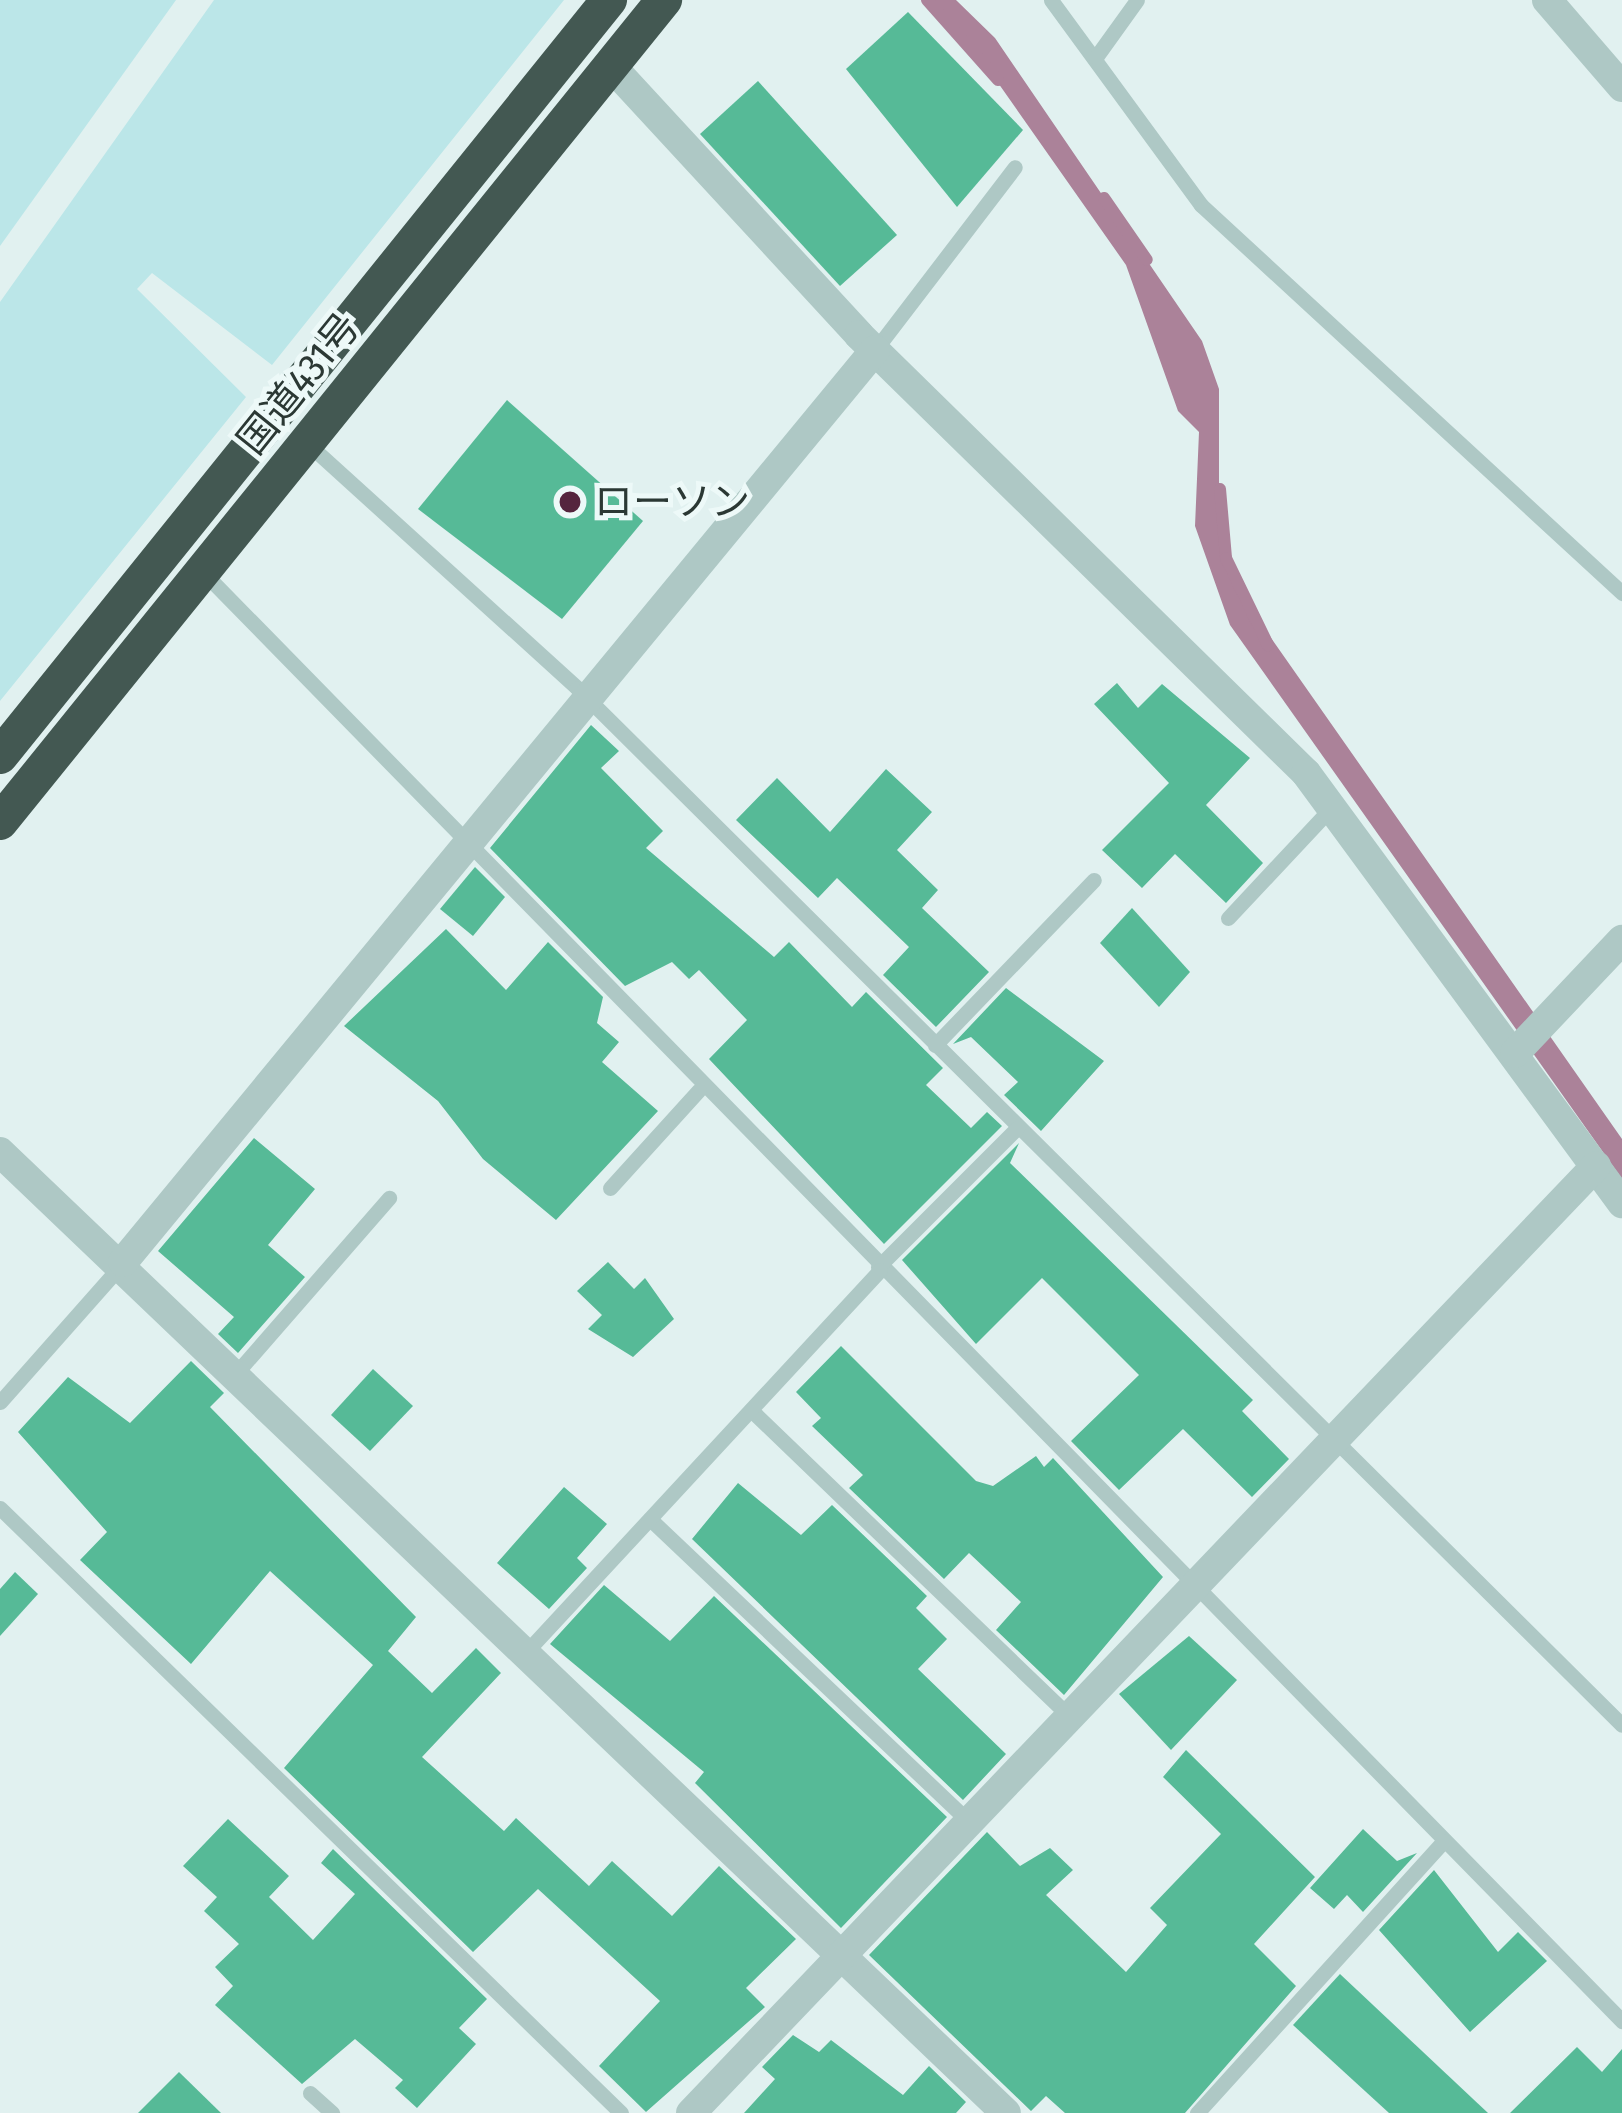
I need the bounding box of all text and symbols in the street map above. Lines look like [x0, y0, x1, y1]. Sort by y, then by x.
street label: 国道431号 [228, 304, 370, 464]
place label: ローソン [594, 479, 750, 525]
marker: ローソン [557, 489, 583, 515]

